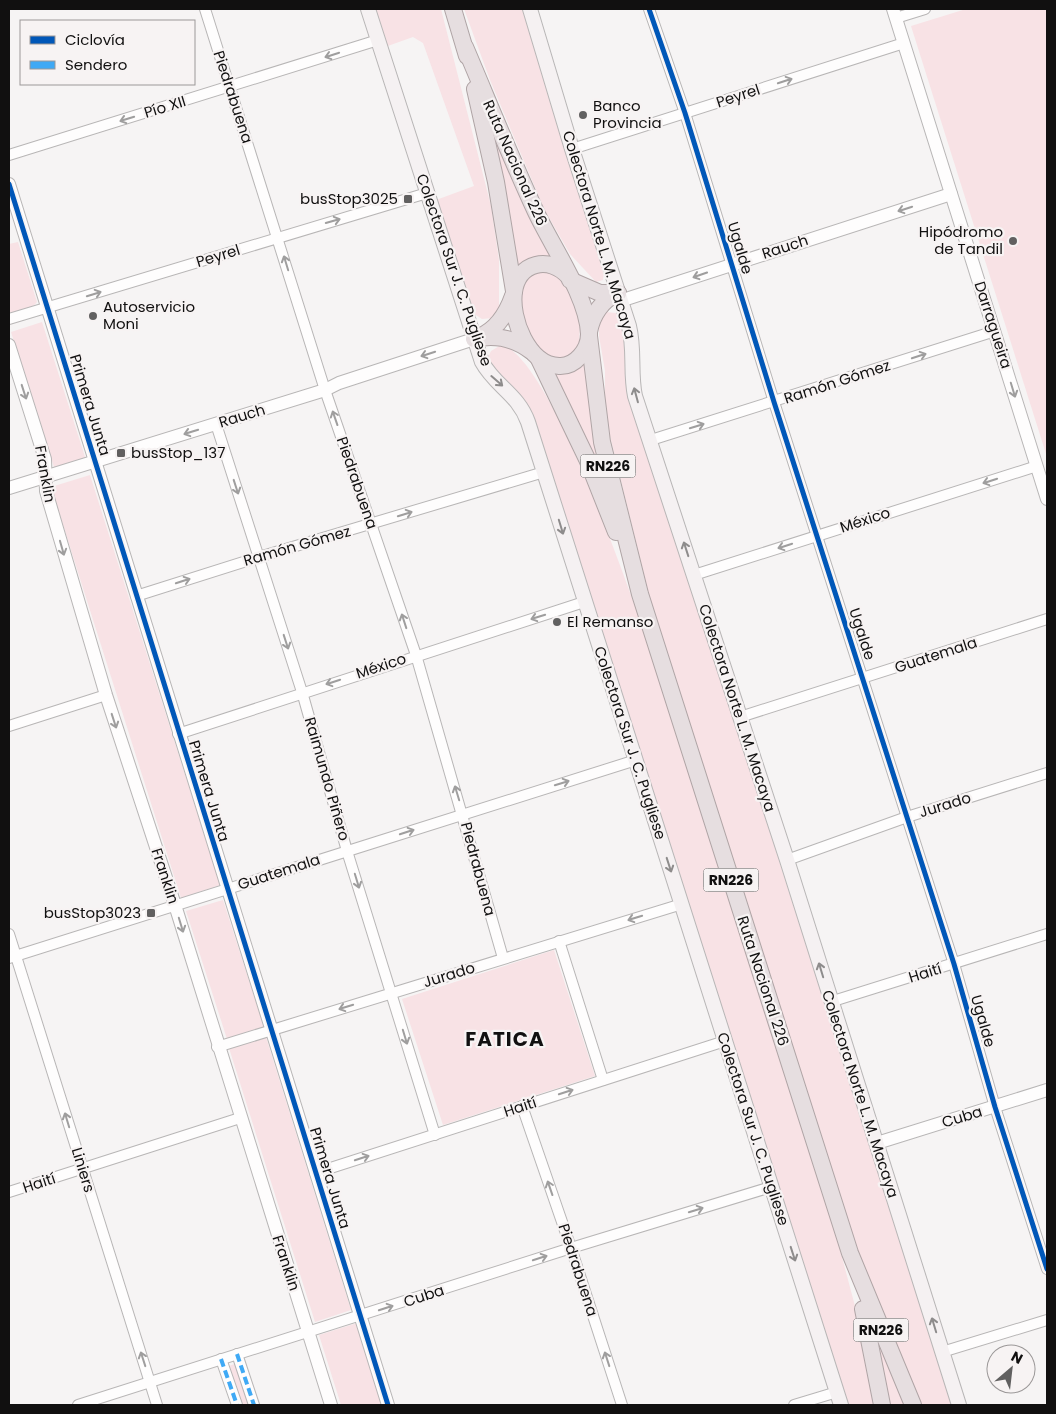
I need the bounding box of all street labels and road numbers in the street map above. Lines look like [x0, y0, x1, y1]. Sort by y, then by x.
street label: Piedrabuena [209, 48, 258, 146]
street label: Peyrel [713, 79, 762, 112]
street label: Pío XII [141, 90, 188, 123]
street label: Ruta Nacional 226 [478, 97, 553, 229]
street label: Colectora Norte L. M. Macaya [558, 128, 641, 342]
street label: Colectora Sur J. C. Pugliese [412, 171, 497, 369]
street label: Ugalde [723, 219, 758, 277]
street label: Rauch [759, 229, 811, 264]
street label: Peyrel [193, 239, 242, 272]
street label: Darragueira [969, 279, 1017, 371]
street label: Primera Junta [65, 351, 116, 458]
street label: Ramón Gómez [781, 354, 893, 409]
street label: Rauch [216, 399, 268, 433]
street label: Piedrabuena [332, 434, 383, 532]
street label: Franklin [30, 444, 61, 504]
road number: RN226 [580, 454, 636, 478]
street label: México [837, 502, 893, 538]
street label: Ramón Gómez [241, 520, 353, 571]
street label: Colectora Norte L. M. Macaya [694, 601, 781, 814]
street label: Ugalde [844, 605, 881, 663]
street label: Guatemala [892, 631, 980, 678]
street label: Colectora Sur J. C. Pugliese [589, 643, 672, 842]
street label: México [353, 648, 409, 684]
street label: Raimundo Piñero [300, 715, 355, 843]
street label: Primera Junta [184, 737, 235, 844]
street label: Jurado [916, 787, 973, 822]
street label: Piedrabuena [456, 820, 501, 918]
street label: Franklin [147, 845, 184, 906]
street label: Guatemala [235, 848, 323, 895]
road number: RN226 [704, 868, 758, 892]
street label: Ruta Nacional 226 [733, 913, 794, 1049]
street label: Jurado [420, 957, 477, 992]
street label: Haití [906, 958, 944, 987]
street label: Colectora Norte L. M. Macaya [817, 987, 904, 1200]
street label: Ugalde [966, 992, 1001, 1049]
street label: Colectora Sur J. C. Pugliese [712, 1029, 795, 1228]
street label: Haití [501, 1091, 539, 1122]
street label: Cuba [939, 1100, 985, 1133]
street label: Primera Junta [305, 1124, 356, 1231]
street label: Liniers [67, 1145, 100, 1195]
street label: Haití [20, 1167, 58, 1198]
street label: Piedrabuena [554, 1221, 603, 1319]
street label: Franklin [268, 1232, 305, 1293]
street label: Cuba [401, 1279, 447, 1312]
road number: RN226 [854, 1318, 908, 1342]

